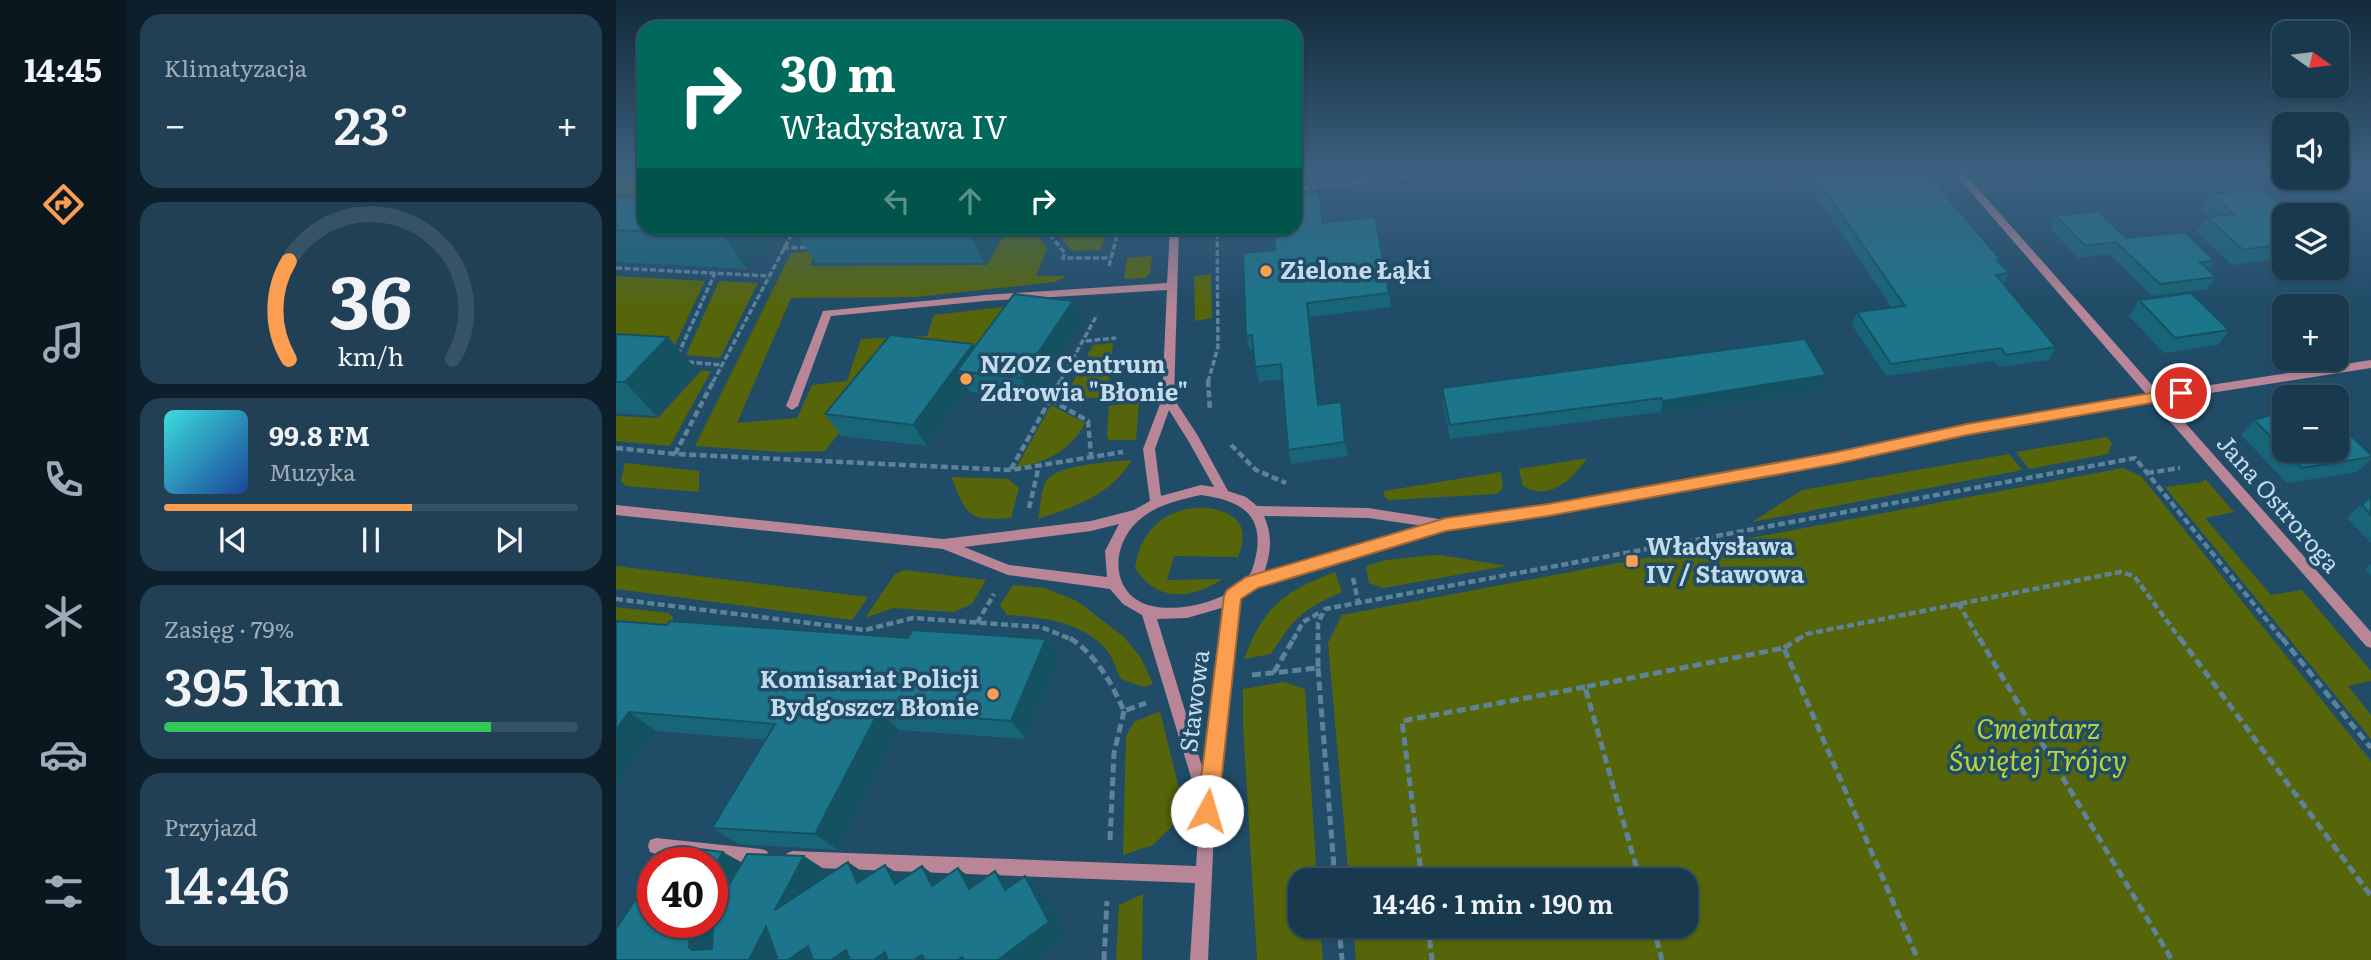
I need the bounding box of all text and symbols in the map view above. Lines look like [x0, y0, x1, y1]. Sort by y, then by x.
north arrow [2272, 21, 2348, 98]
map controls [2272, 21, 2349, 462]
text: 30 m [780, 34, 896, 107]
text: 14:45 [24, 44, 102, 92]
icon: right [665, 49, 756, 140]
text: Klimatyzacja [164, 50, 307, 84]
text: 23° [334, 84, 408, 161]
text: − [164, 94, 186, 151]
text: + [556, 94, 578, 151]
text: Władysława IV [780, 101, 1008, 149]
button: sound [2272, 112, 2349, 189]
icon: directions [39, 180, 88, 229]
icon: left [878, 182, 916, 220]
icon: ahead [951, 182, 989, 220]
icon: right [1024, 182, 1062, 220]
button: layers [2272, 203, 2349, 280]
text: 36 [329, 243, 413, 351]
place label: Zielone Łąki [1280, 251, 1431, 286]
marker: Zielone Łąki [1258, 263, 1274, 279]
button: + [2272, 294, 2349, 371]
icon: music [39, 318, 88, 367]
text: km/h [338, 336, 404, 373]
place label: NZOZ Centrum Zdrowia "Błonie" [980, 345, 1188, 408]
pin [2151, 363, 2211, 423]
marker: NZOZ Centrum Zdrowia "Błonie" [958, 371, 974, 387]
icon: arrive [2162, 374, 2200, 412]
button: − [2272, 385, 2349, 462]
text: 99.8 FM [269, 415, 370, 454]
street label: Jana Ostroroga [2210, 426, 2350, 579]
text: Muzyka [269, 454, 356, 488]
icon: phone [39, 455, 88, 504]
icon: previous [214, 521, 252, 559]
icon: pause [352, 521, 390, 559]
icon: next [490, 521, 528, 559]
place label: Władysława IV / Stawowa [1646, 527, 1804, 590]
marker: Władysława IV / Stawowa [1624, 553, 1640, 569]
icon: climate [39, 592, 88, 641]
text: Zasięg · 79% [164, 611, 294, 645]
text: 395 km [164, 645, 344, 722]
street label: Stawowa [1169, 647, 1216, 754]
place label: Komisariat Policji Bydgoszcz Błonie [760, 660, 979, 723]
marker: Komisariat Policji Bydgoszcz Błonie [985, 686, 1001, 702]
park label: Cmentarz Świętej Trójcy [1949, 706, 2127, 780]
icon: car [39, 730, 88, 779]
position arrow [1170, 774, 1244, 848]
text: Przyjazd [164, 809, 258, 843]
text: 14:46 [164, 843, 290, 920]
speed limit sign: 40 [637, 847, 728, 938]
icon: filters [39, 867, 88, 916]
text: 14:46 · 1 min · 190 m [1373, 883, 1613, 922]

